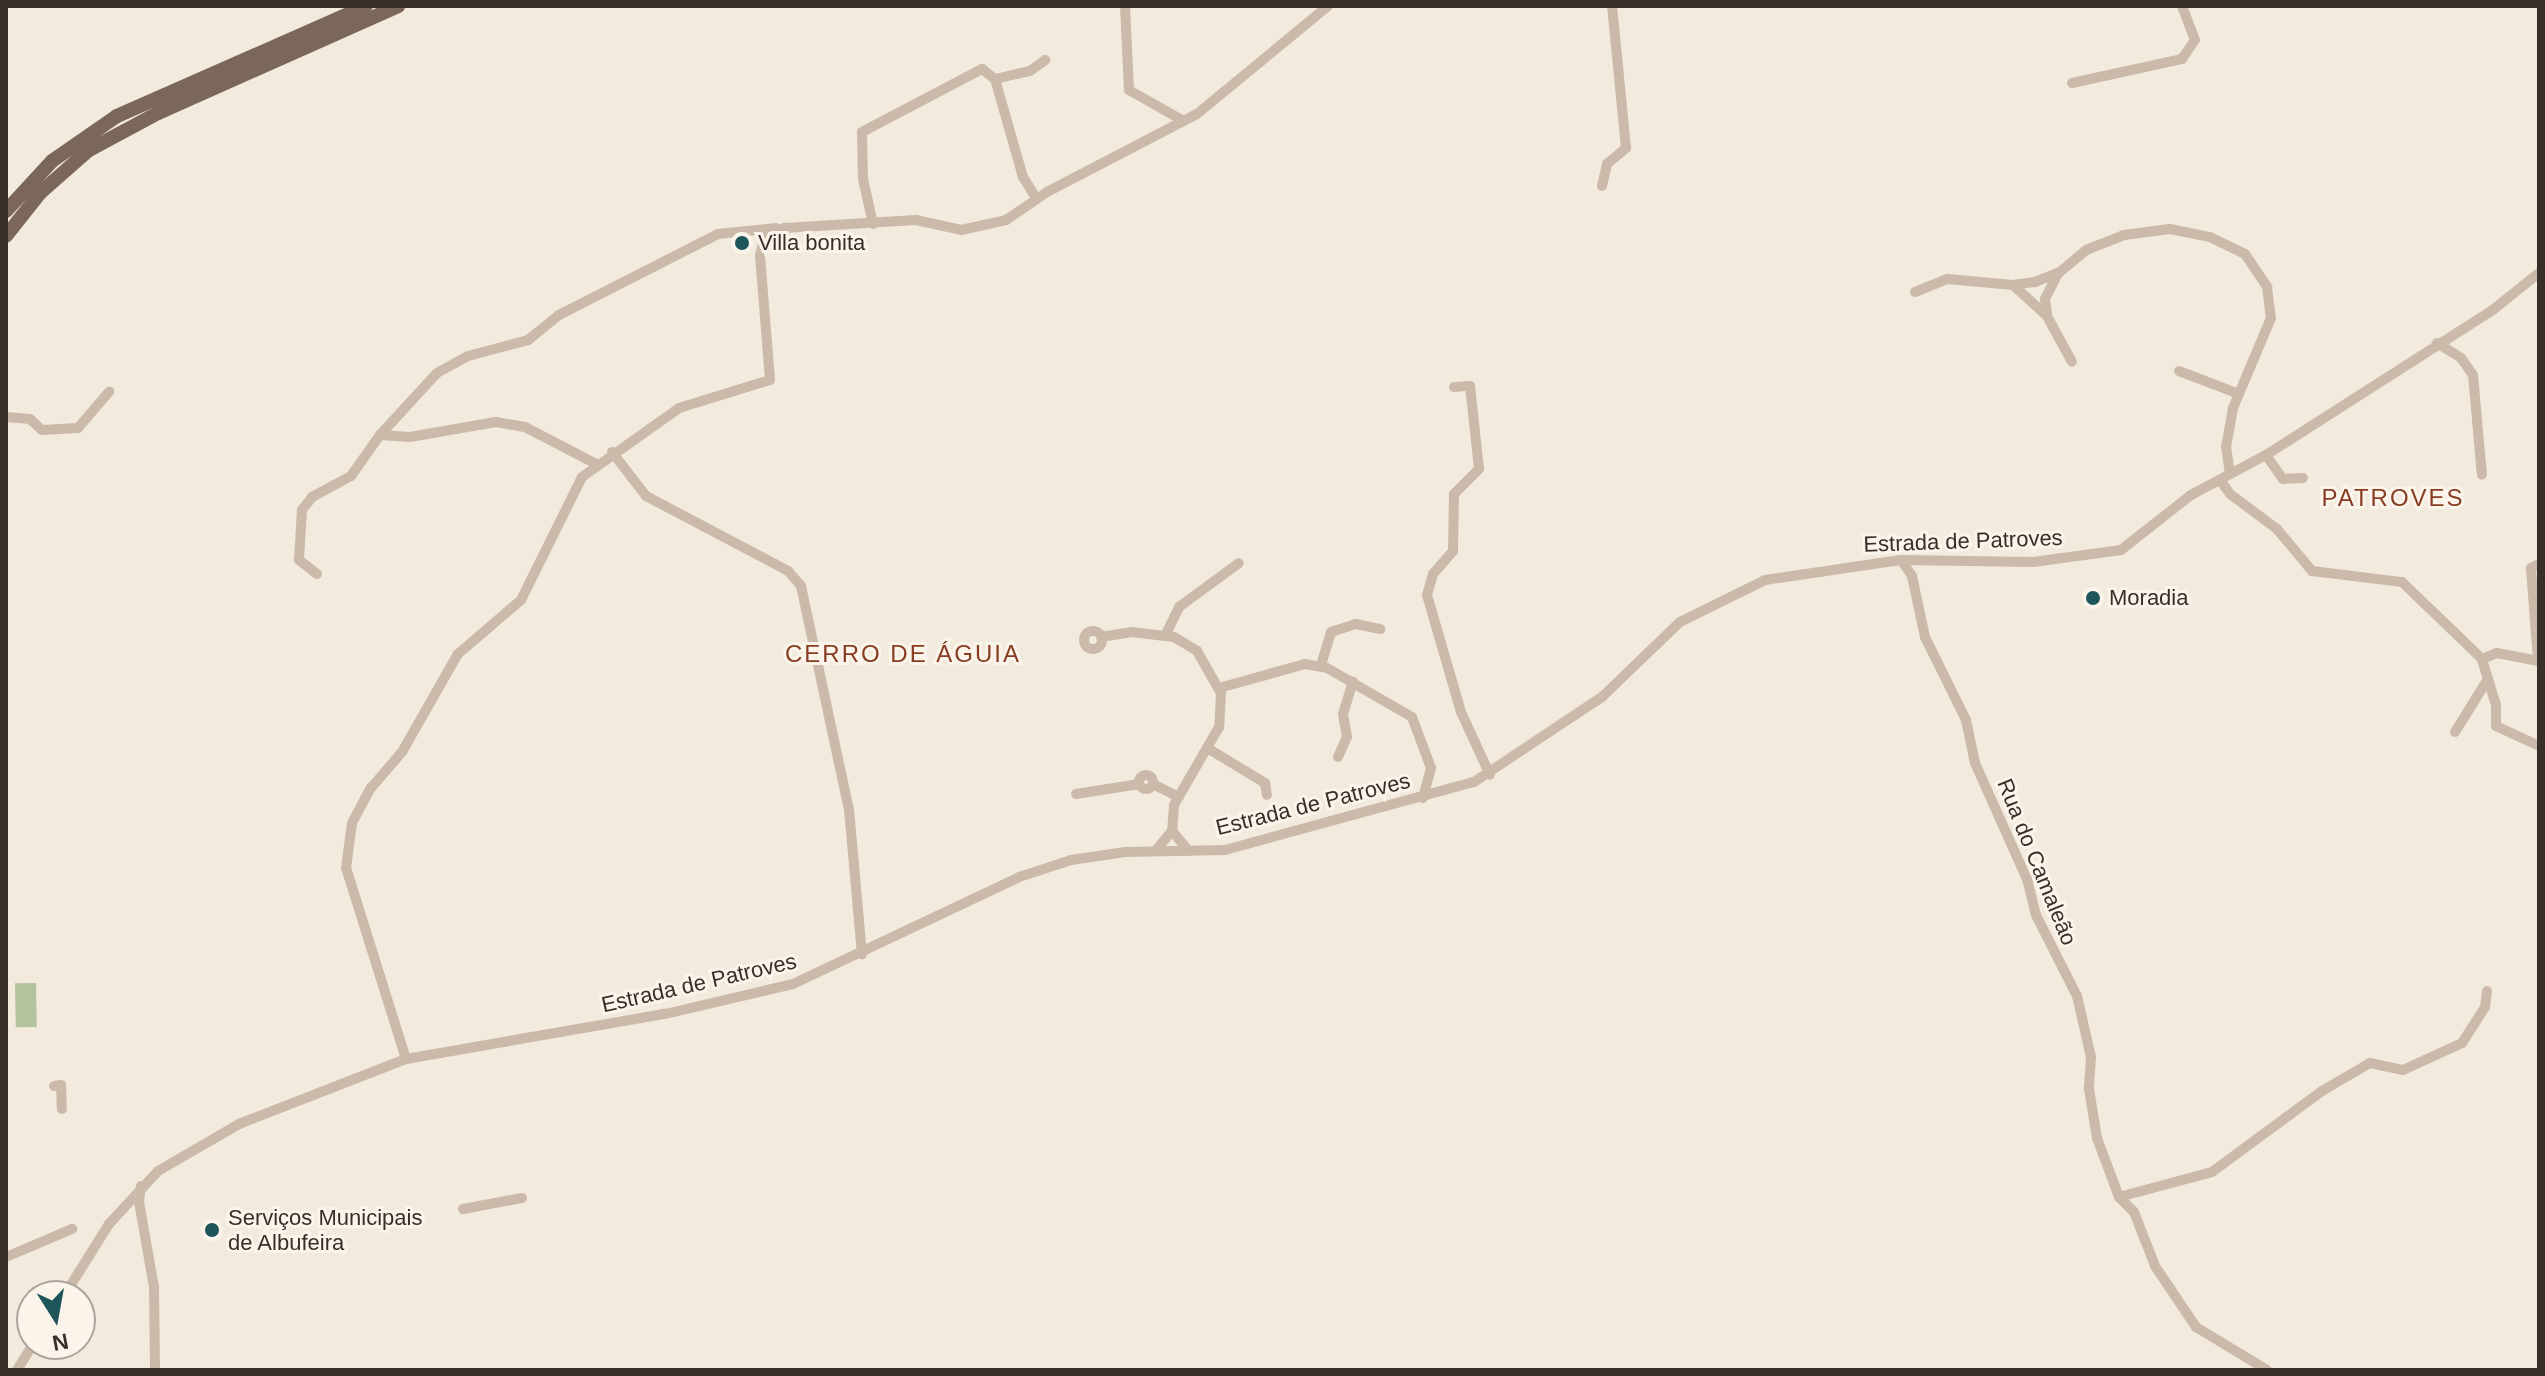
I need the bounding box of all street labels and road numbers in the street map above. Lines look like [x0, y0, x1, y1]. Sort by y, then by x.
street label: Estrada de Patroves [1863, 524, 2063, 558]
street label: Estrada de Patroves [1213, 767, 1413, 841]
street label: Rua do Camaleão [1992, 775, 2082, 949]
street label: Estrada de Patroves [599, 948, 799, 1018]

